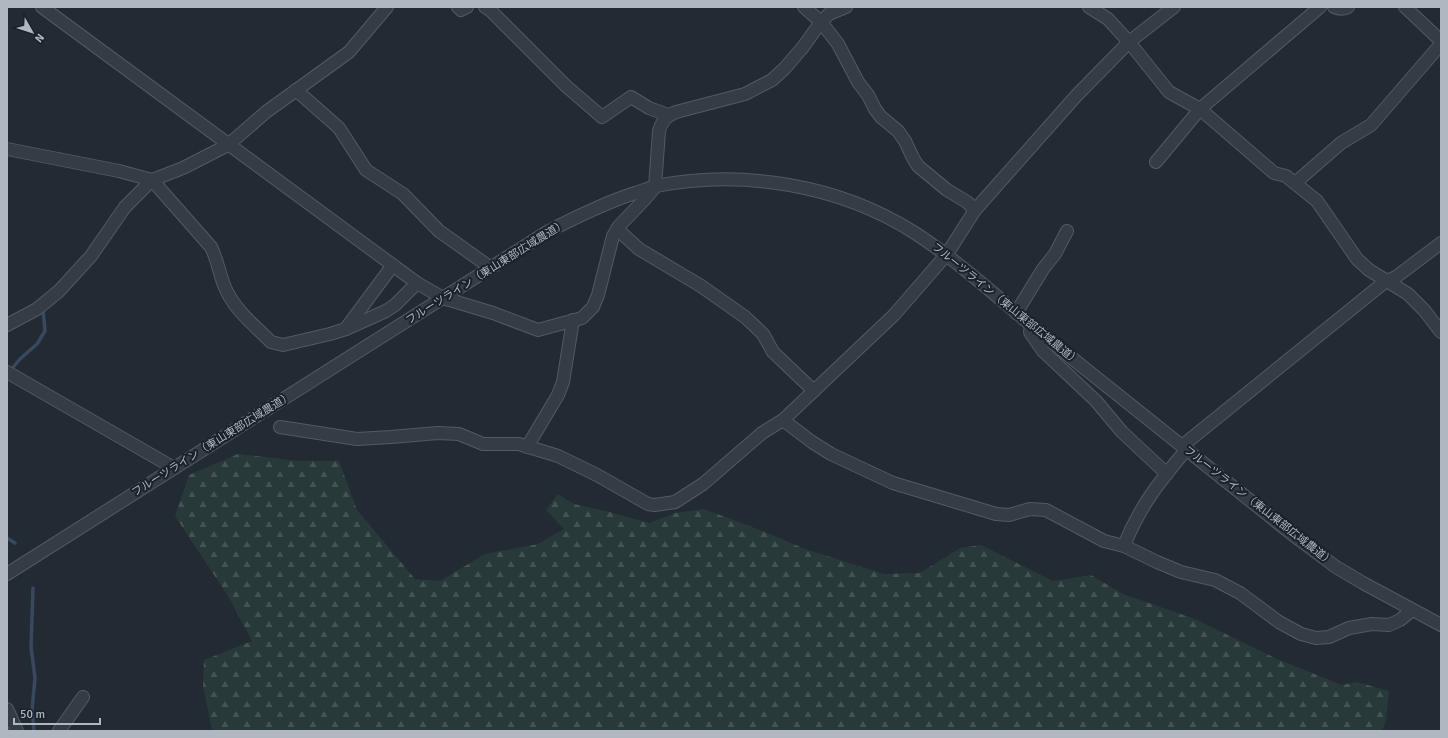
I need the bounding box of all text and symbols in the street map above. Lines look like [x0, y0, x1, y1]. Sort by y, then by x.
north arrow [12, 12, 52, 52]
text: N [32, 31, 47, 45]
street label: フルーツライン（東山東部広域農道） [403, 217, 569, 327]
street label: フルーツライン（東山東部広域農道） [929, 240, 1083, 368]
street label: フルーツライン（東山東部広域農道） [129, 389, 295, 499]
street label: フルーツライン（東山東部広域農道） [1181, 443, 1337, 569]
scale bar [14, 700, 100, 726]
text: 50 m [20, 707, 45, 722]

